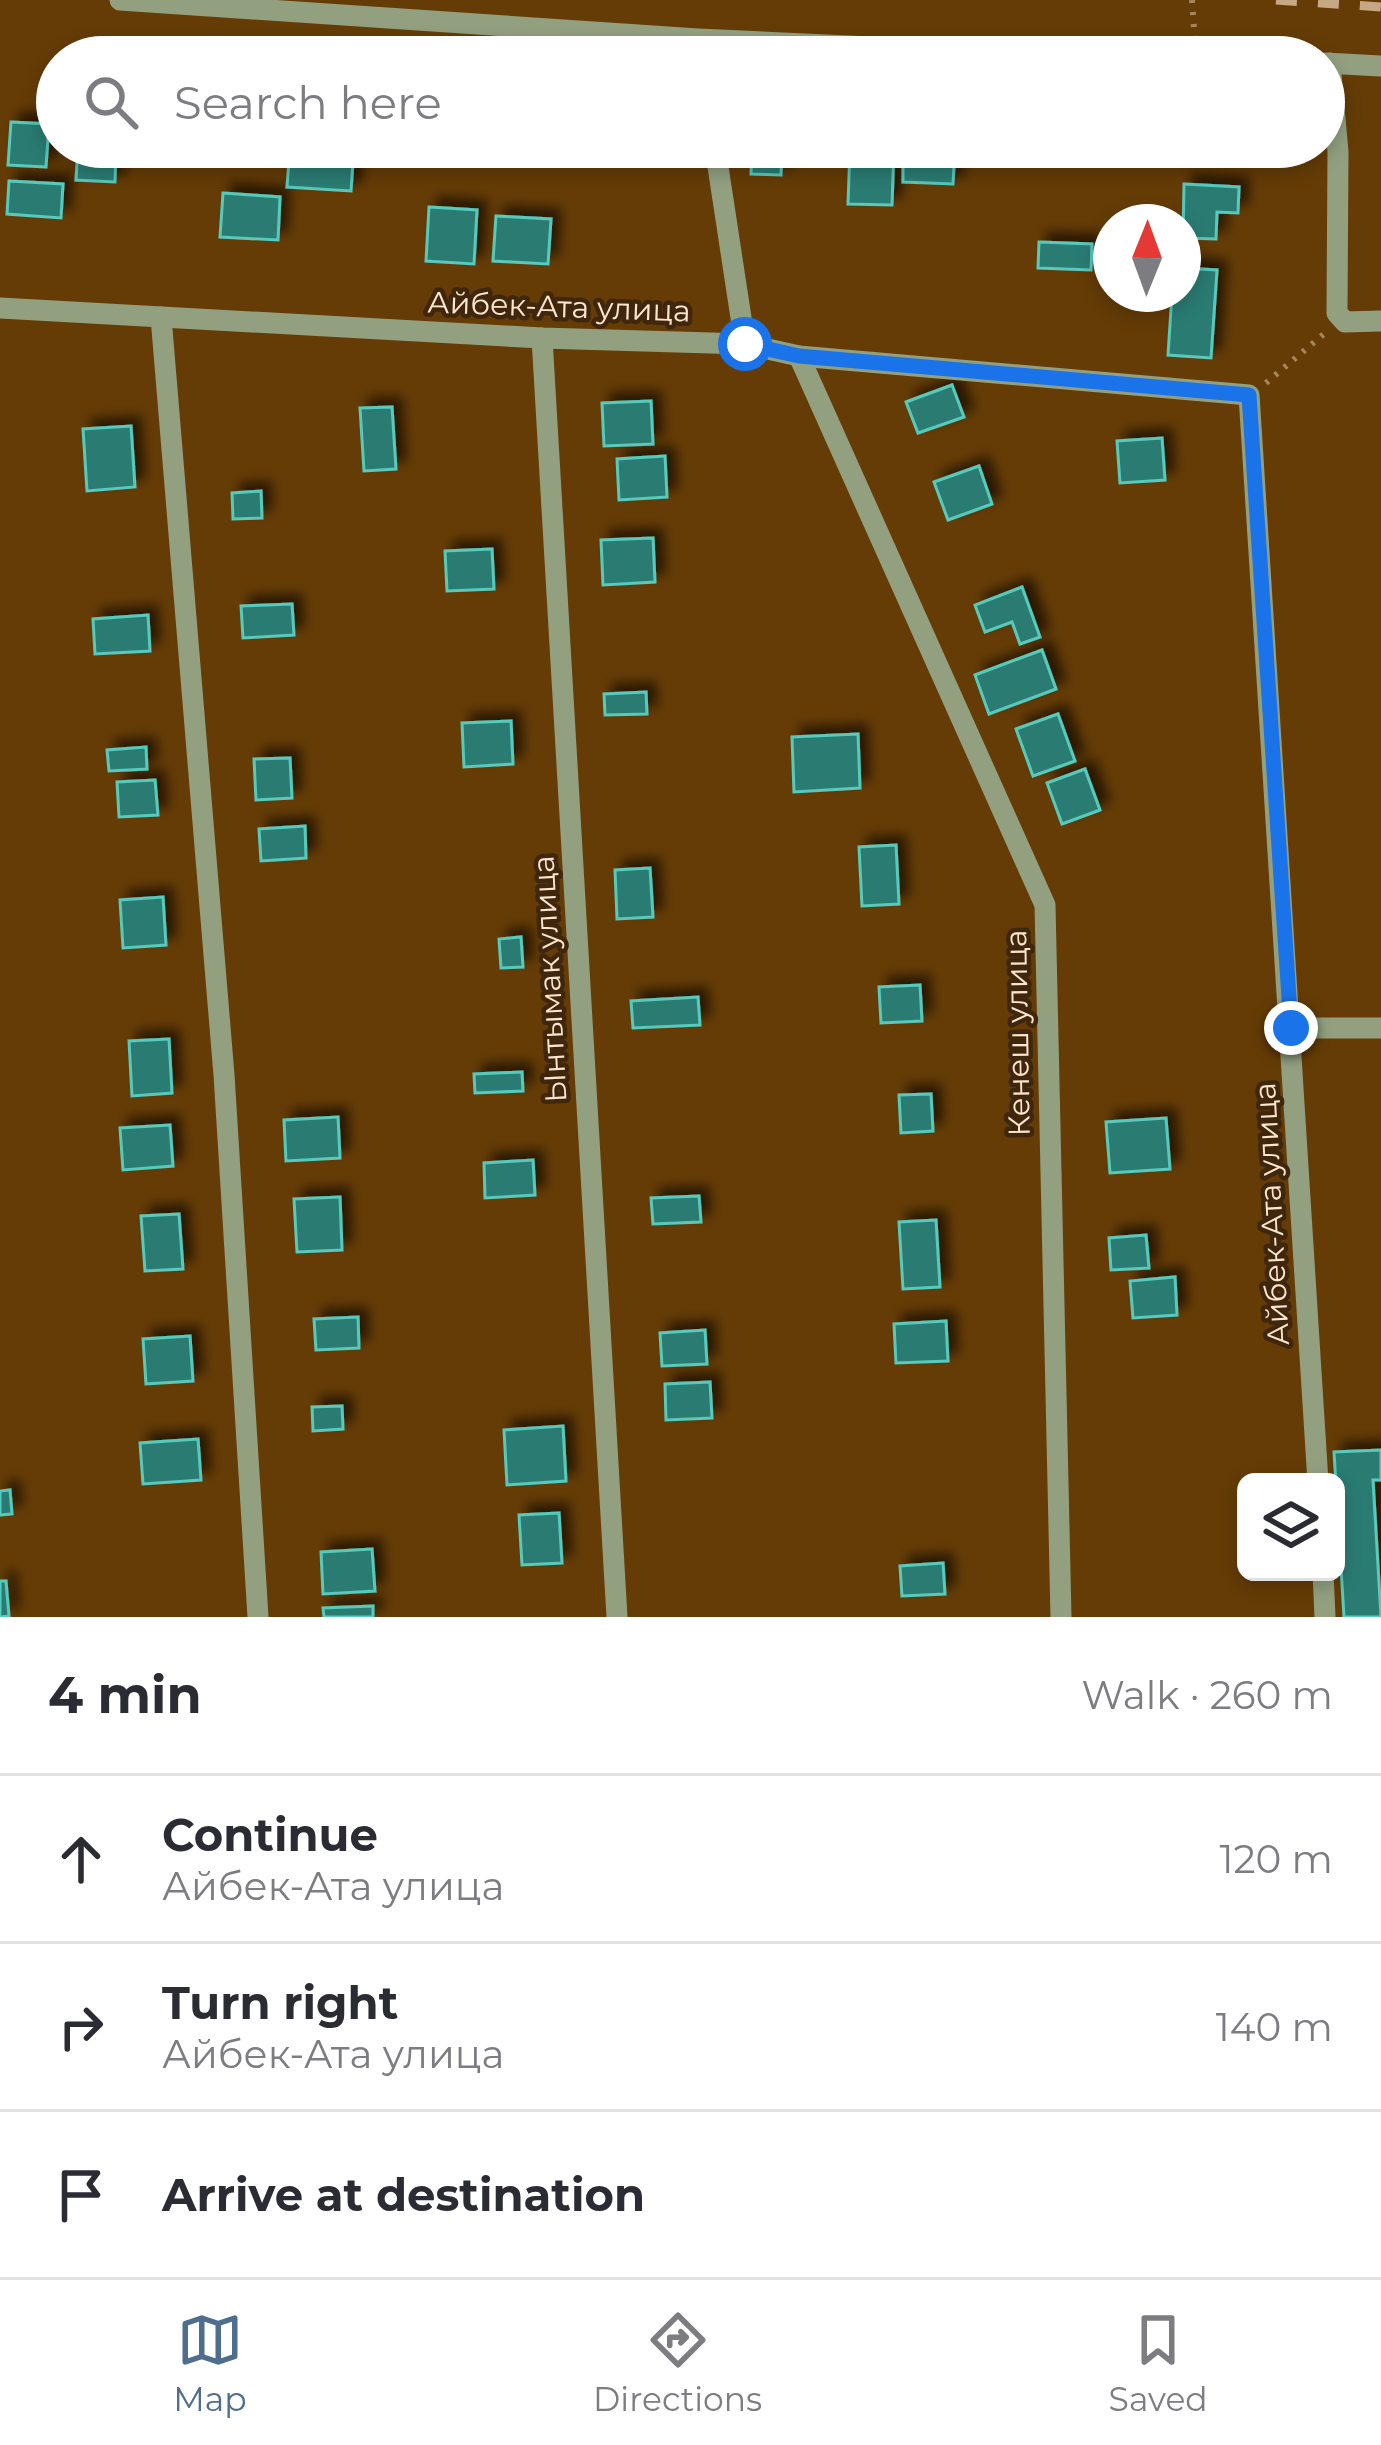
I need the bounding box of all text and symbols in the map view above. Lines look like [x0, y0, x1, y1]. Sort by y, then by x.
search box [36, 36, 1345, 168]
icon: search [78, 69, 144, 135]
text: Search here [174, 75, 442, 130]
north arrow [1093, 204, 1201, 312]
street label: Айбек-Ата улица [427, 283, 691, 330]
route start [718, 317, 772, 371]
street label: Ынтымак улица [525, 854, 574, 1104]
street label: Кенеш улица [997, 929, 1038, 1137]
route end [1264, 1001, 1318, 1055]
street label: Айбек-Ата улица [1246, 1082, 1297, 1346]
map controls [1237, 1473, 1345, 1581]
button: layers [1237, 1473, 1345, 1581]
text: 4 min [48, 1664, 202, 1726]
text: Walk · 260 m [1081, 1671, 1333, 1719]
text: Continue [162, 1807, 378, 1862]
icon: ahead [48, 1826, 114, 1892]
text: 120 m [1219, 1835, 1333, 1883]
text: Айбек-Ата улица [162, 1862, 504, 1910]
text: Turn right [162, 1975, 398, 2030]
icon: right [48, 1994, 114, 2060]
text: 140 m [1216, 2003, 1333, 2051]
text: Айбек-Ата улица [162, 2030, 504, 2078]
icon: arrive [48, 2162, 114, 2228]
text: Arrive at destination [162, 2167, 645, 2222]
tab: Map [173, 2307, 247, 2419]
tab: Directions [593, 2307, 762, 2419]
tab: Saved [1109, 2307, 1208, 2419]

